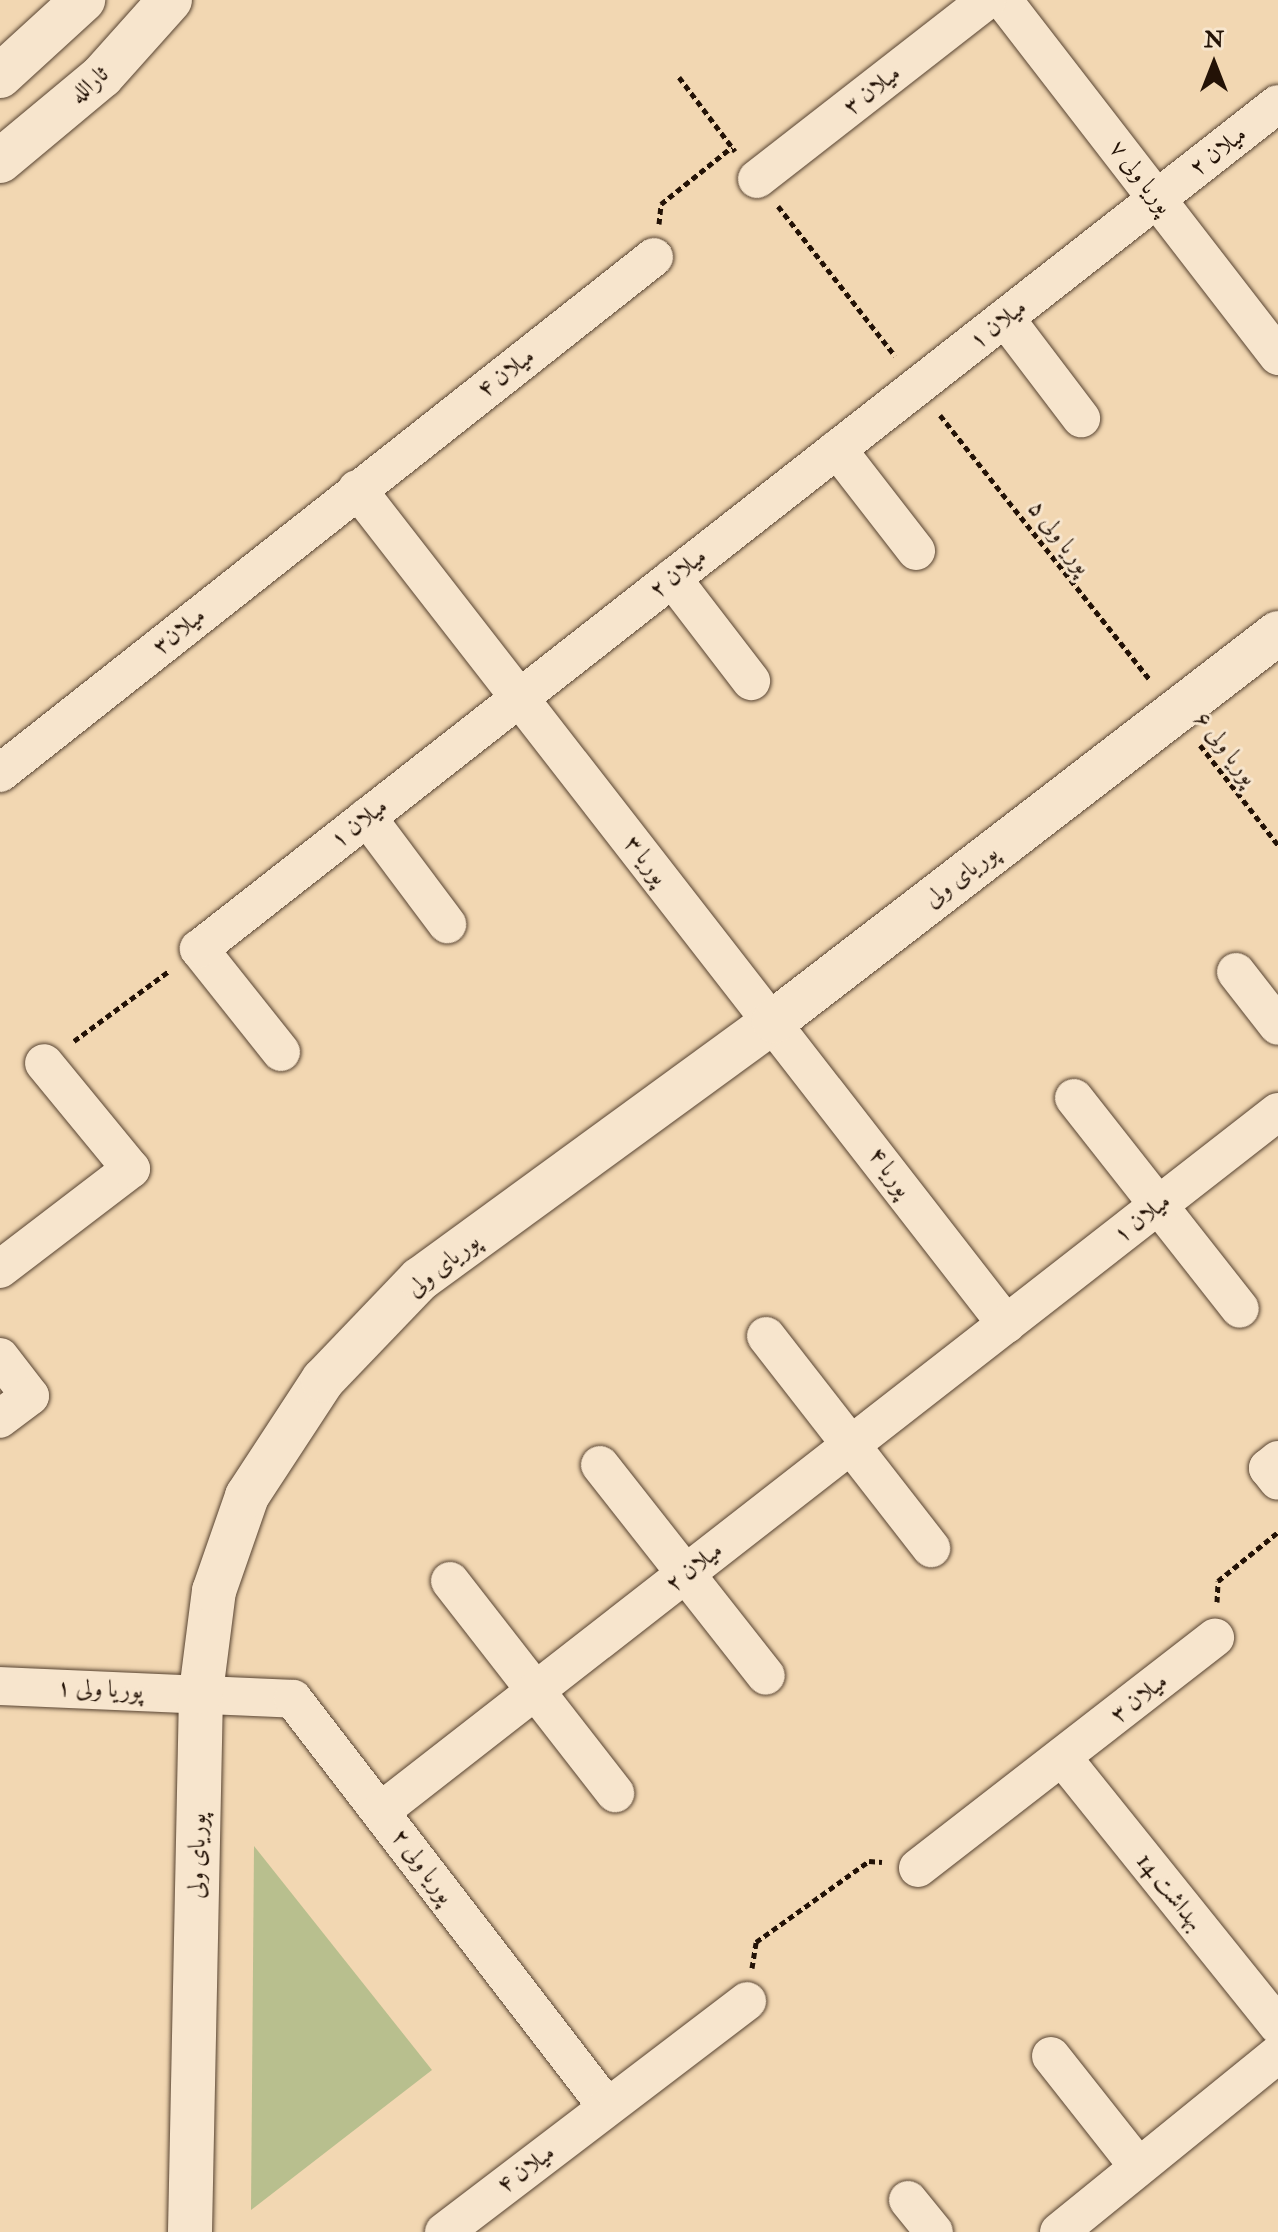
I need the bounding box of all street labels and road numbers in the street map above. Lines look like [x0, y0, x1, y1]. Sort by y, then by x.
street label: میلان ۳ [838, 59, 906, 121]
street label: ثارالله [64, 60, 114, 110]
street label: میلان ۲ [1184, 120, 1252, 182]
street label: پوریا ولی ۷ [1103, 134, 1179, 220]
street label: میلان ۱ [964, 293, 1032, 355]
street label: میلان ۴ [472, 342, 540, 404]
street label: پوریا ولی ۵ [1022, 494, 1098, 580]
street label: میلان ۲ [644, 542, 712, 604]
street label: میلان۳ [147, 601, 211, 661]
street label: پوریا ولی ۶ [1188, 705, 1264, 791]
street label: میلان ۱ [325, 792, 393, 854]
street label: پوریا ۳ [618, 830, 674, 890]
street label: پوریای ولی [918, 838, 1004, 914]
street label: پوریا ۴ [862, 1142, 918, 1202]
street label: میلان ۱ [1108, 1187, 1176, 1249]
street label: پوریای ولی [401, 1227, 485, 1303]
street label: میلان ۲ [660, 1536, 728, 1598]
street label: میلان ۳ [1105, 1667, 1173, 1729]
street label: پوریا ولی ۱ [56, 1673, 144, 1705]
street label: پوریای ولی [182, 1813, 212, 1899]
street label: پوریا ولی ۲ [386, 1823, 460, 1909]
street label: بهداشت 14 [1130, 1848, 1210, 1936]
street label: میلان ۴ [492, 2138, 560, 2200]

